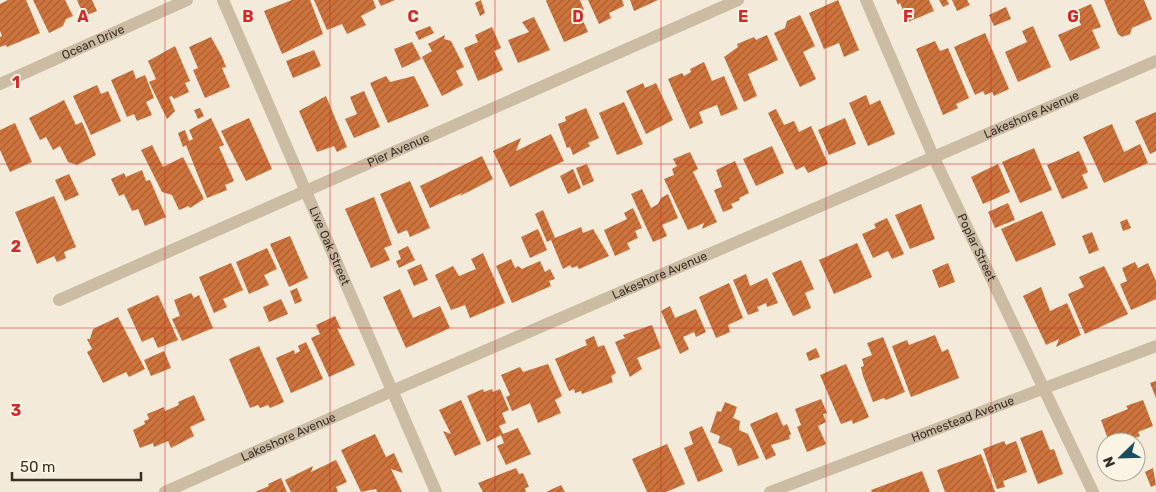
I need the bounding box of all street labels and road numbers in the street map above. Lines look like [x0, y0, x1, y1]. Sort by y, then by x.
street label: Ocean Drive [59, 22, 127, 62]
street label: Lakeshore Avenue [982, 88, 1081, 142]
street label: Pier Avenue [365, 130, 432, 170]
street label: Live Oak Street [306, 204, 353, 288]
street label: Poplar Street [954, 211, 999, 284]
street label: Lakeshore Avenue [610, 249, 710, 302]
street label: Homestead Avenue [909, 393, 1016, 445]
street label: Lakeshore Avenue [239, 410, 338, 464]

